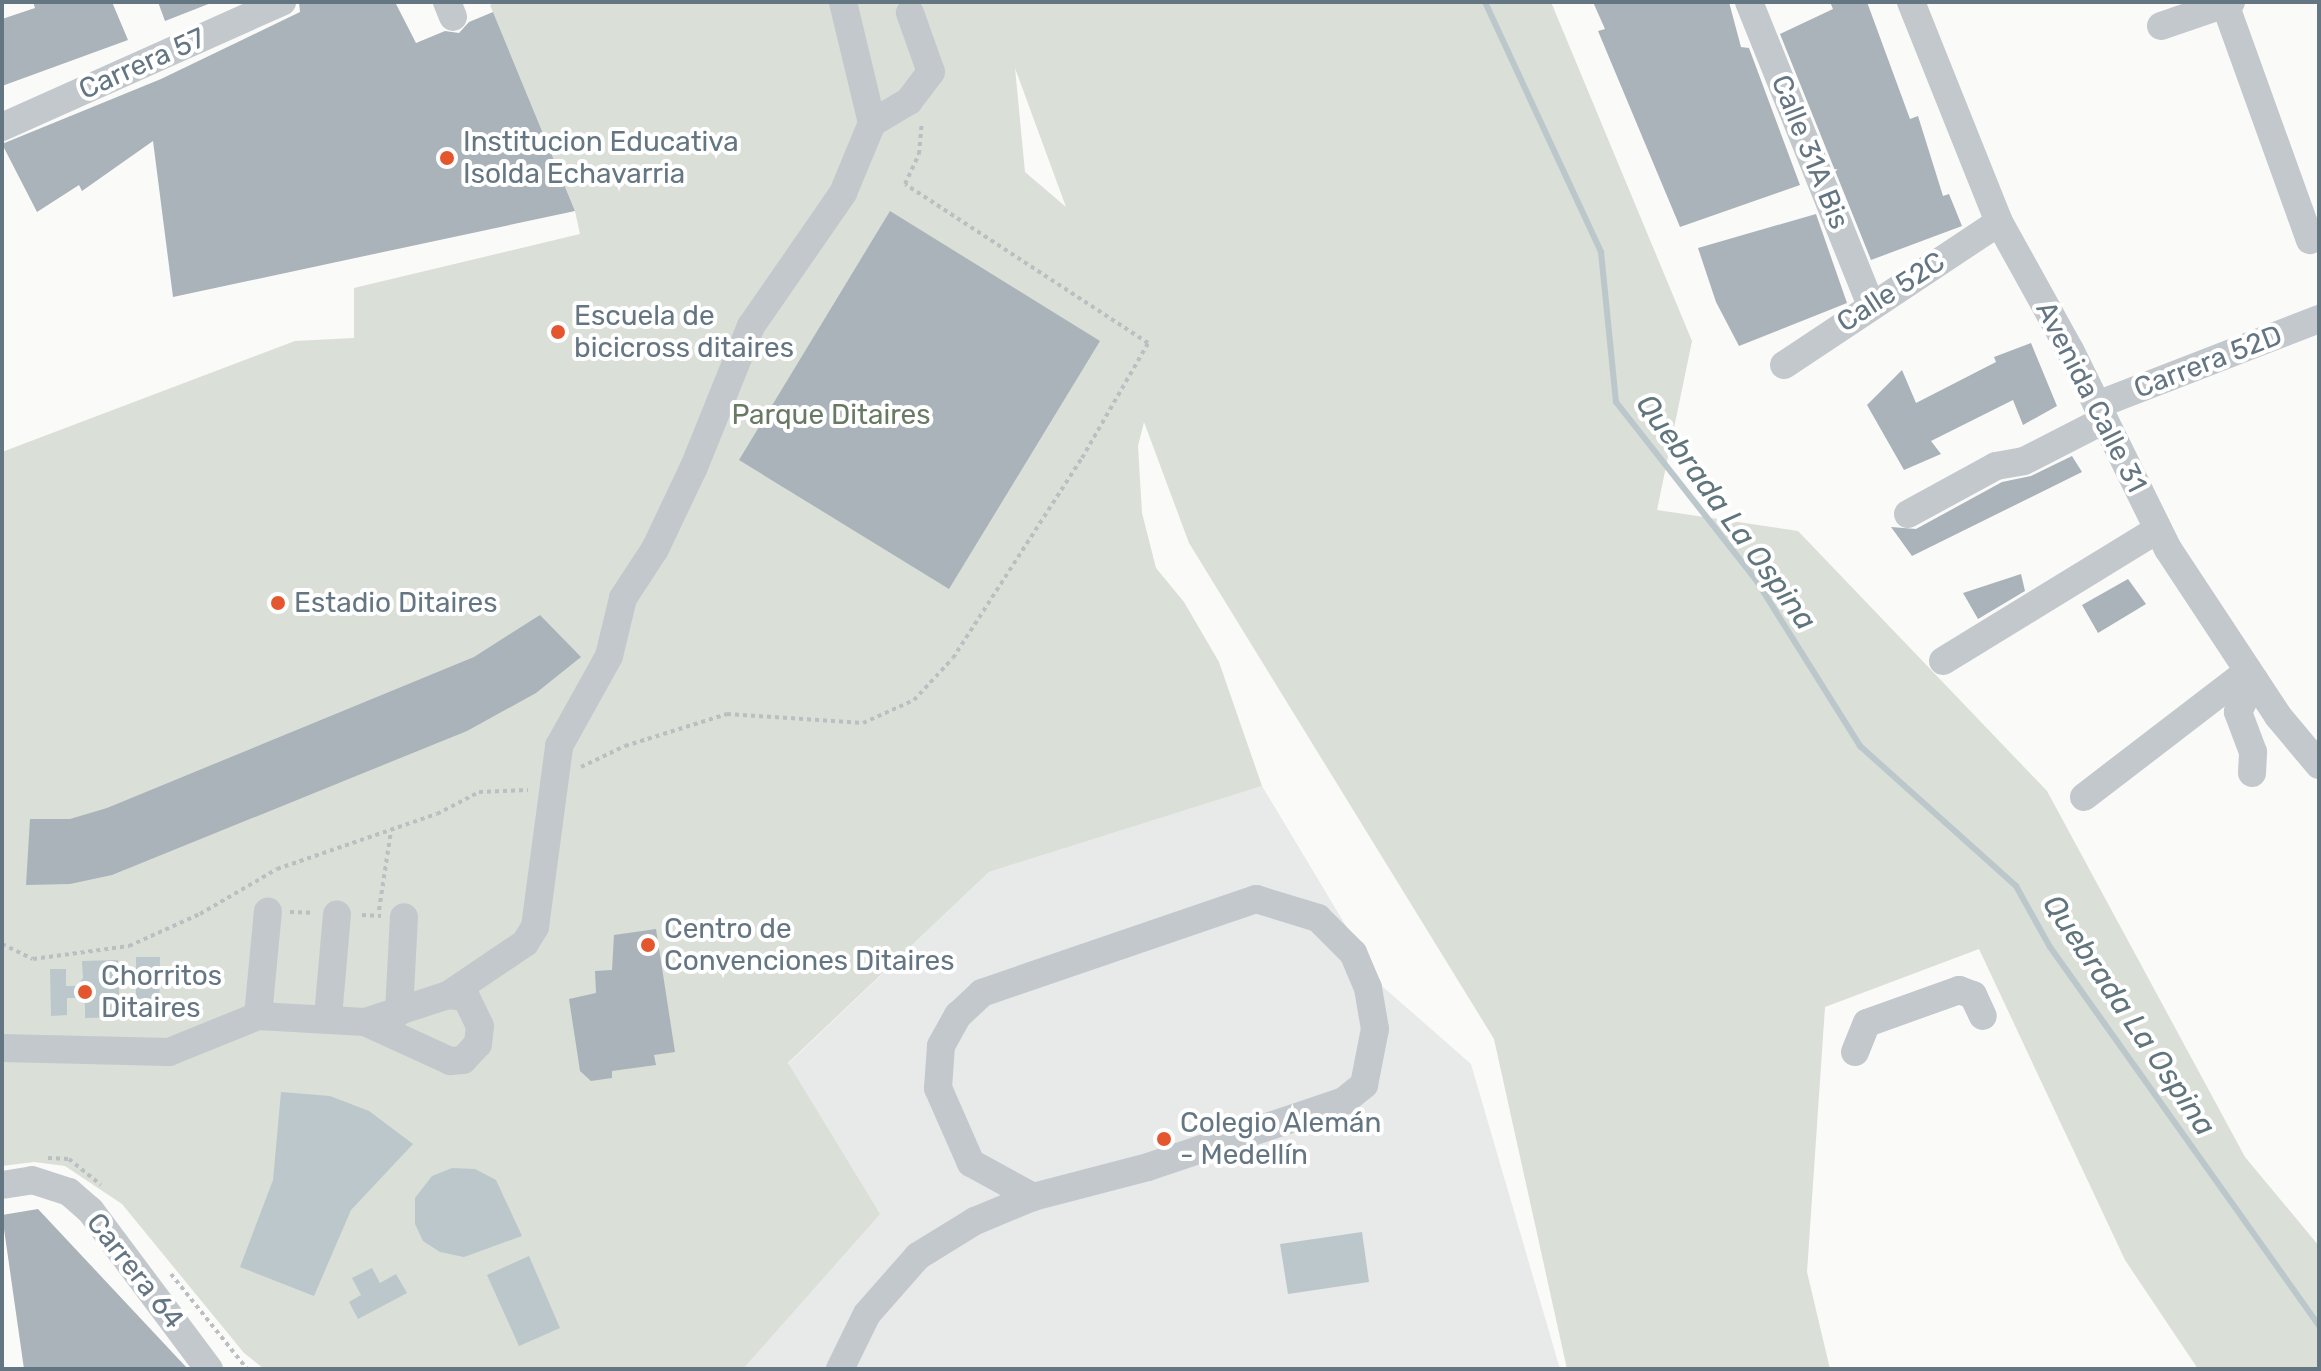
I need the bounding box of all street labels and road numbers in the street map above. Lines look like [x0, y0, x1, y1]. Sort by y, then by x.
street label: Carrera 57 [74, 21, 210, 107]
street label: Calle 31A Bis [1764, 70, 1856, 234]
street label: Calle 52C [1831, 245, 1951, 339]
street label: Avenida Calle 31 [2028, 296, 2154, 498]
street label: Carrera 52D [2129, 318, 2287, 406]
street label: Carrera 64 [79, 1206, 191, 1336]

